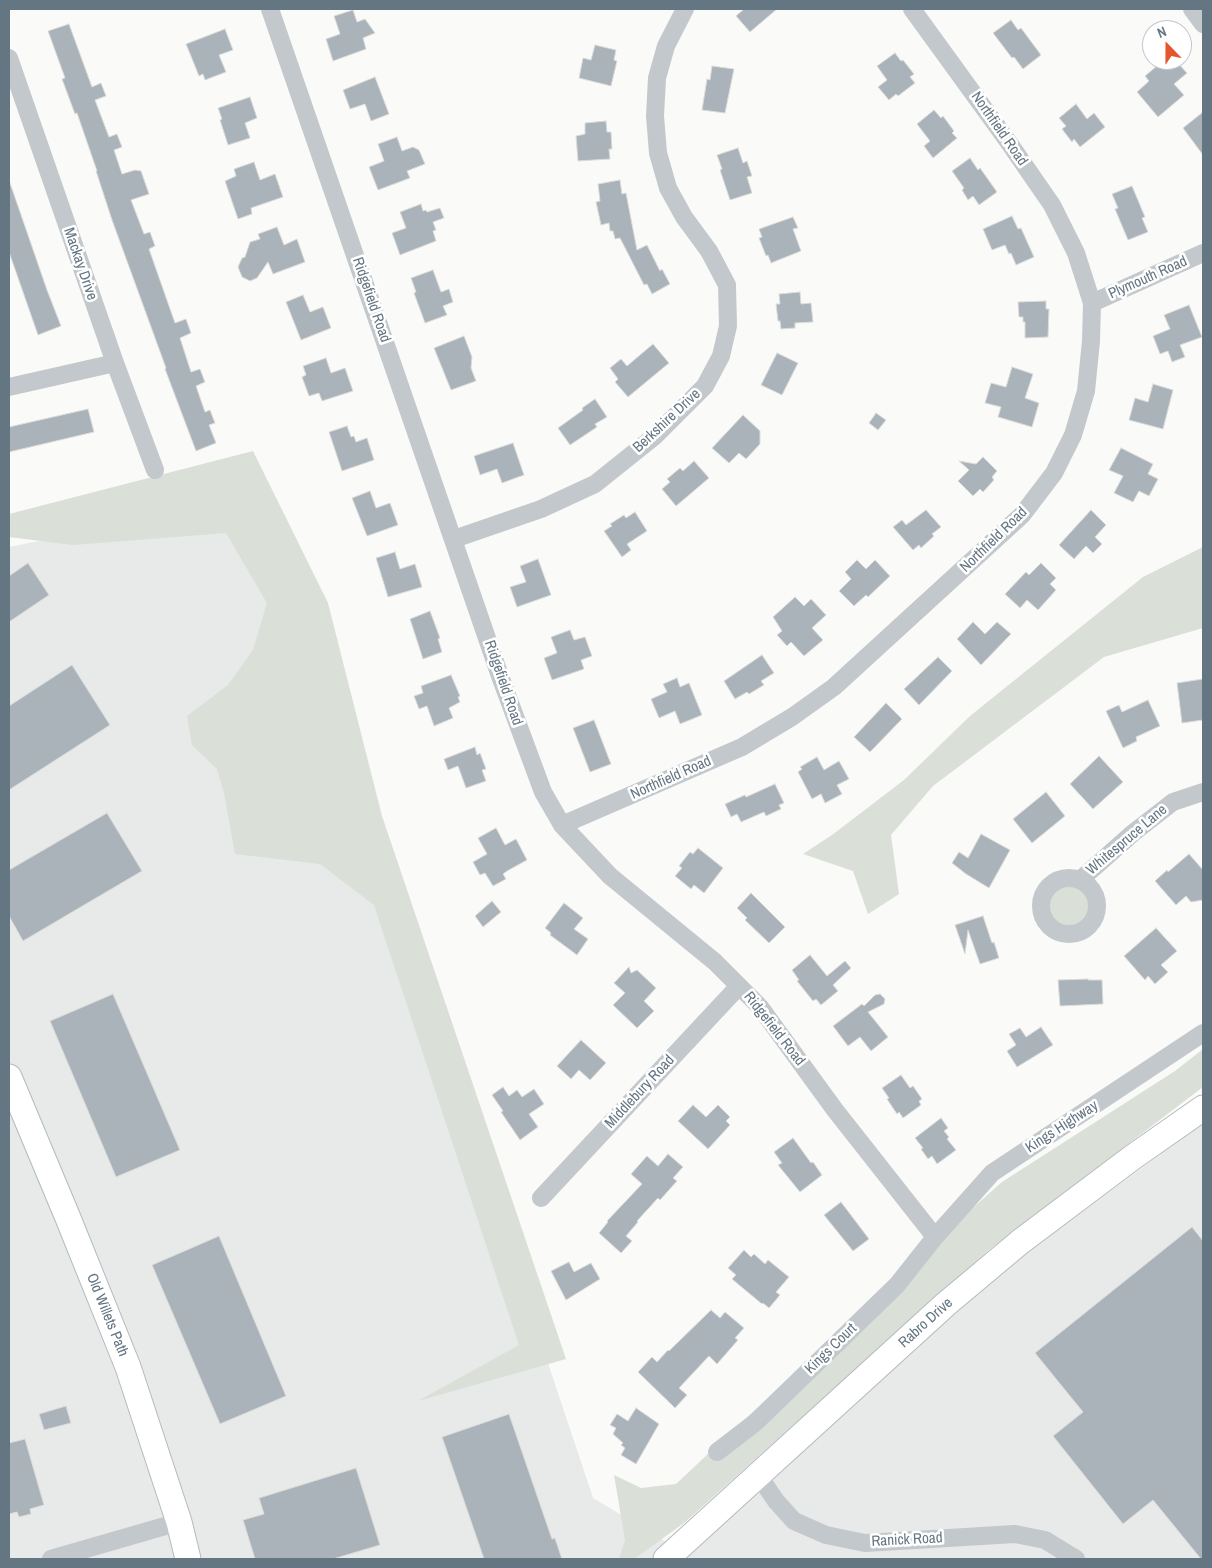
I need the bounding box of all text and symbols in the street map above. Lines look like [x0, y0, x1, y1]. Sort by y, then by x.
north arrow [1142, 20, 1192, 70]
text: N [1155, 22, 1169, 42]
street label: Northfield Road [967, 89, 1031, 169]
street label: Mackay Drive [59, 226, 101, 302]
street label: Plymouth Road [1106, 253, 1190, 303]
street label: Ridgefield Road [348, 255, 394, 345]
street label: Berkshire Drive [630, 385, 704, 457]
street label: Northfield Road [957, 504, 1031, 576]
street label: Ridgefield Road [480, 638, 526, 728]
street label: Northfield Road [628, 752, 714, 804]
street label: Whitespruce Lane [1083, 801, 1171, 879]
street label: Ridgefield Road [740, 988, 808, 1070]
street label: Middlebury Road [601, 1052, 679, 1132]
street label: Kings Highway [1022, 1097, 1102, 1157]
street label: Old Willets Path [82, 1271, 132, 1359]
street label: Rabro Drive [895, 1294, 957, 1352]
street label: Kings Court [801, 1320, 861, 1378]
street label: Ranick Road [871, 1529, 943, 1551]

